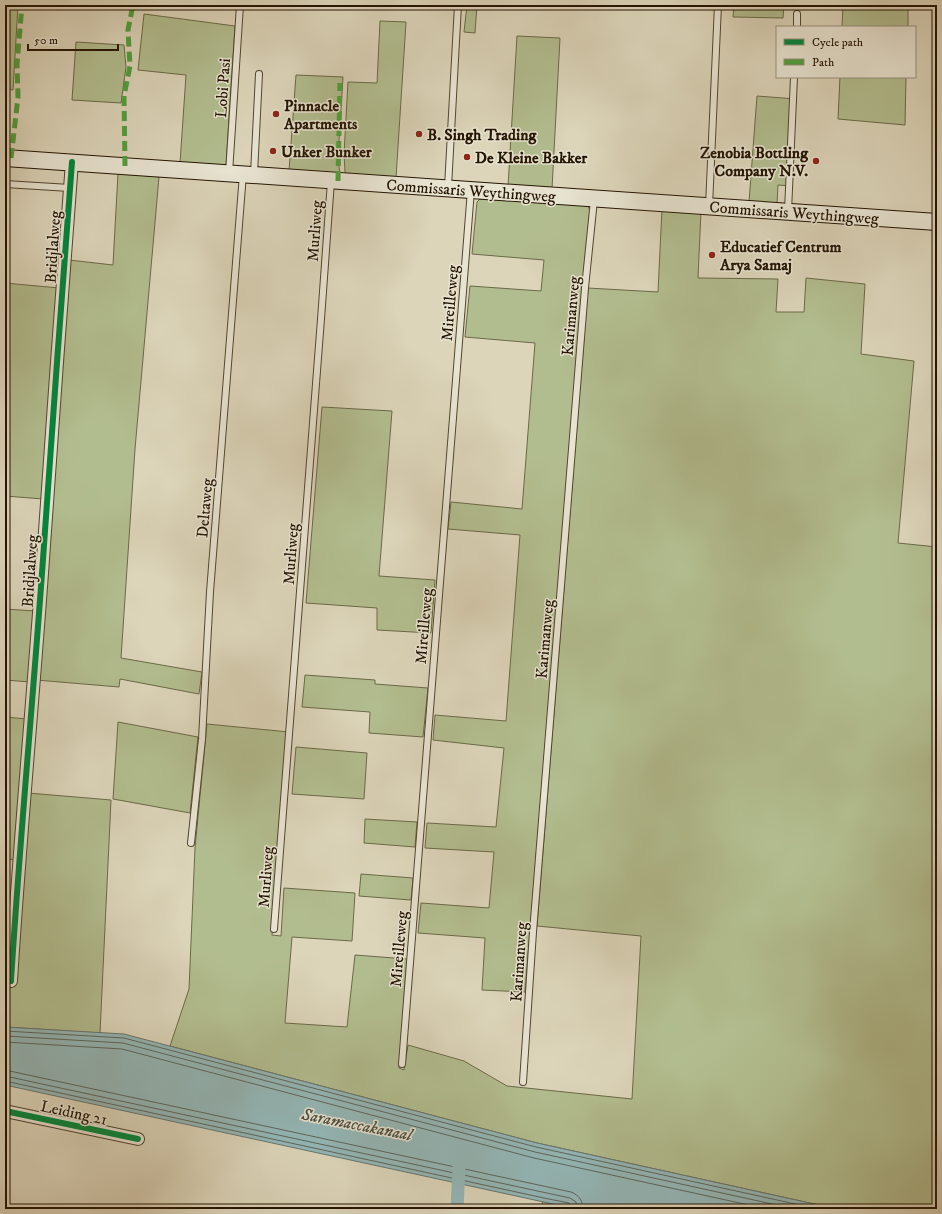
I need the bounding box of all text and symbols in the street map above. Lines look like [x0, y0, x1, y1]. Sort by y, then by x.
scale bar [28, 26, 118, 52]
legend [776, 26, 916, 78]
text: 50 m [34, 33, 58, 48]
text: Cycle path [812, 35, 864, 50]
text: Path [812, 55, 835, 70]
street label: Lobi Pasi [211, 57, 235, 119]
place label: Pinnacle Apartments [283, 96, 358, 134]
marker: Pinnacle Apartments [271, 109, 281, 119]
place label: B. Singh Trading [427, 125, 538, 145]
marker: B. Singh Trading [414, 129, 424, 139]
place label: Unker Bunker [281, 142, 373, 162]
place label: Zenobia Bottling Company N.V. [700, 143, 809, 181]
marker: Unker Bunker [268, 146, 278, 156]
place label: De Kleine Bakker [475, 148, 588, 168]
marker: De Kleine Bakker [462, 152, 472, 162]
marker: Zenobia Bottling Company N.V. [811, 156, 821, 166]
street label: Commissaris Weythingweg [386, 175, 557, 207]
street label: Commissaris Weythingweg [709, 197, 880, 229]
street label: Murliweg [303, 199, 327, 262]
street label: Bridjlalweg [40, 210, 66, 284]
place label: Educatief Centrum Arya Samaj [719, 237, 842, 275]
marker: Educatief Centrum Arya Samaj [707, 250, 717, 260]
street label: Mireilleweg [437, 264, 463, 342]
street label: Karimanweg [558, 275, 584, 357]
street label: Deltaweg [192, 477, 218, 539]
street label: Murliweg [279, 522, 303, 585]
street label: Bridjlalweg [17, 534, 43, 608]
street label: Mireilleweg [411, 587, 437, 665]
street label: Karimanweg [532, 598, 558, 680]
street label: Murliweg [254, 845, 278, 908]
street label: Mireilleweg [386, 910, 412, 988]
street label: Karimanweg [506, 921, 532, 1003]
street label: Leiding 21 [39, 1096, 109, 1130]
water label: Saramaccakanaal [299, 1103, 415, 1147]

